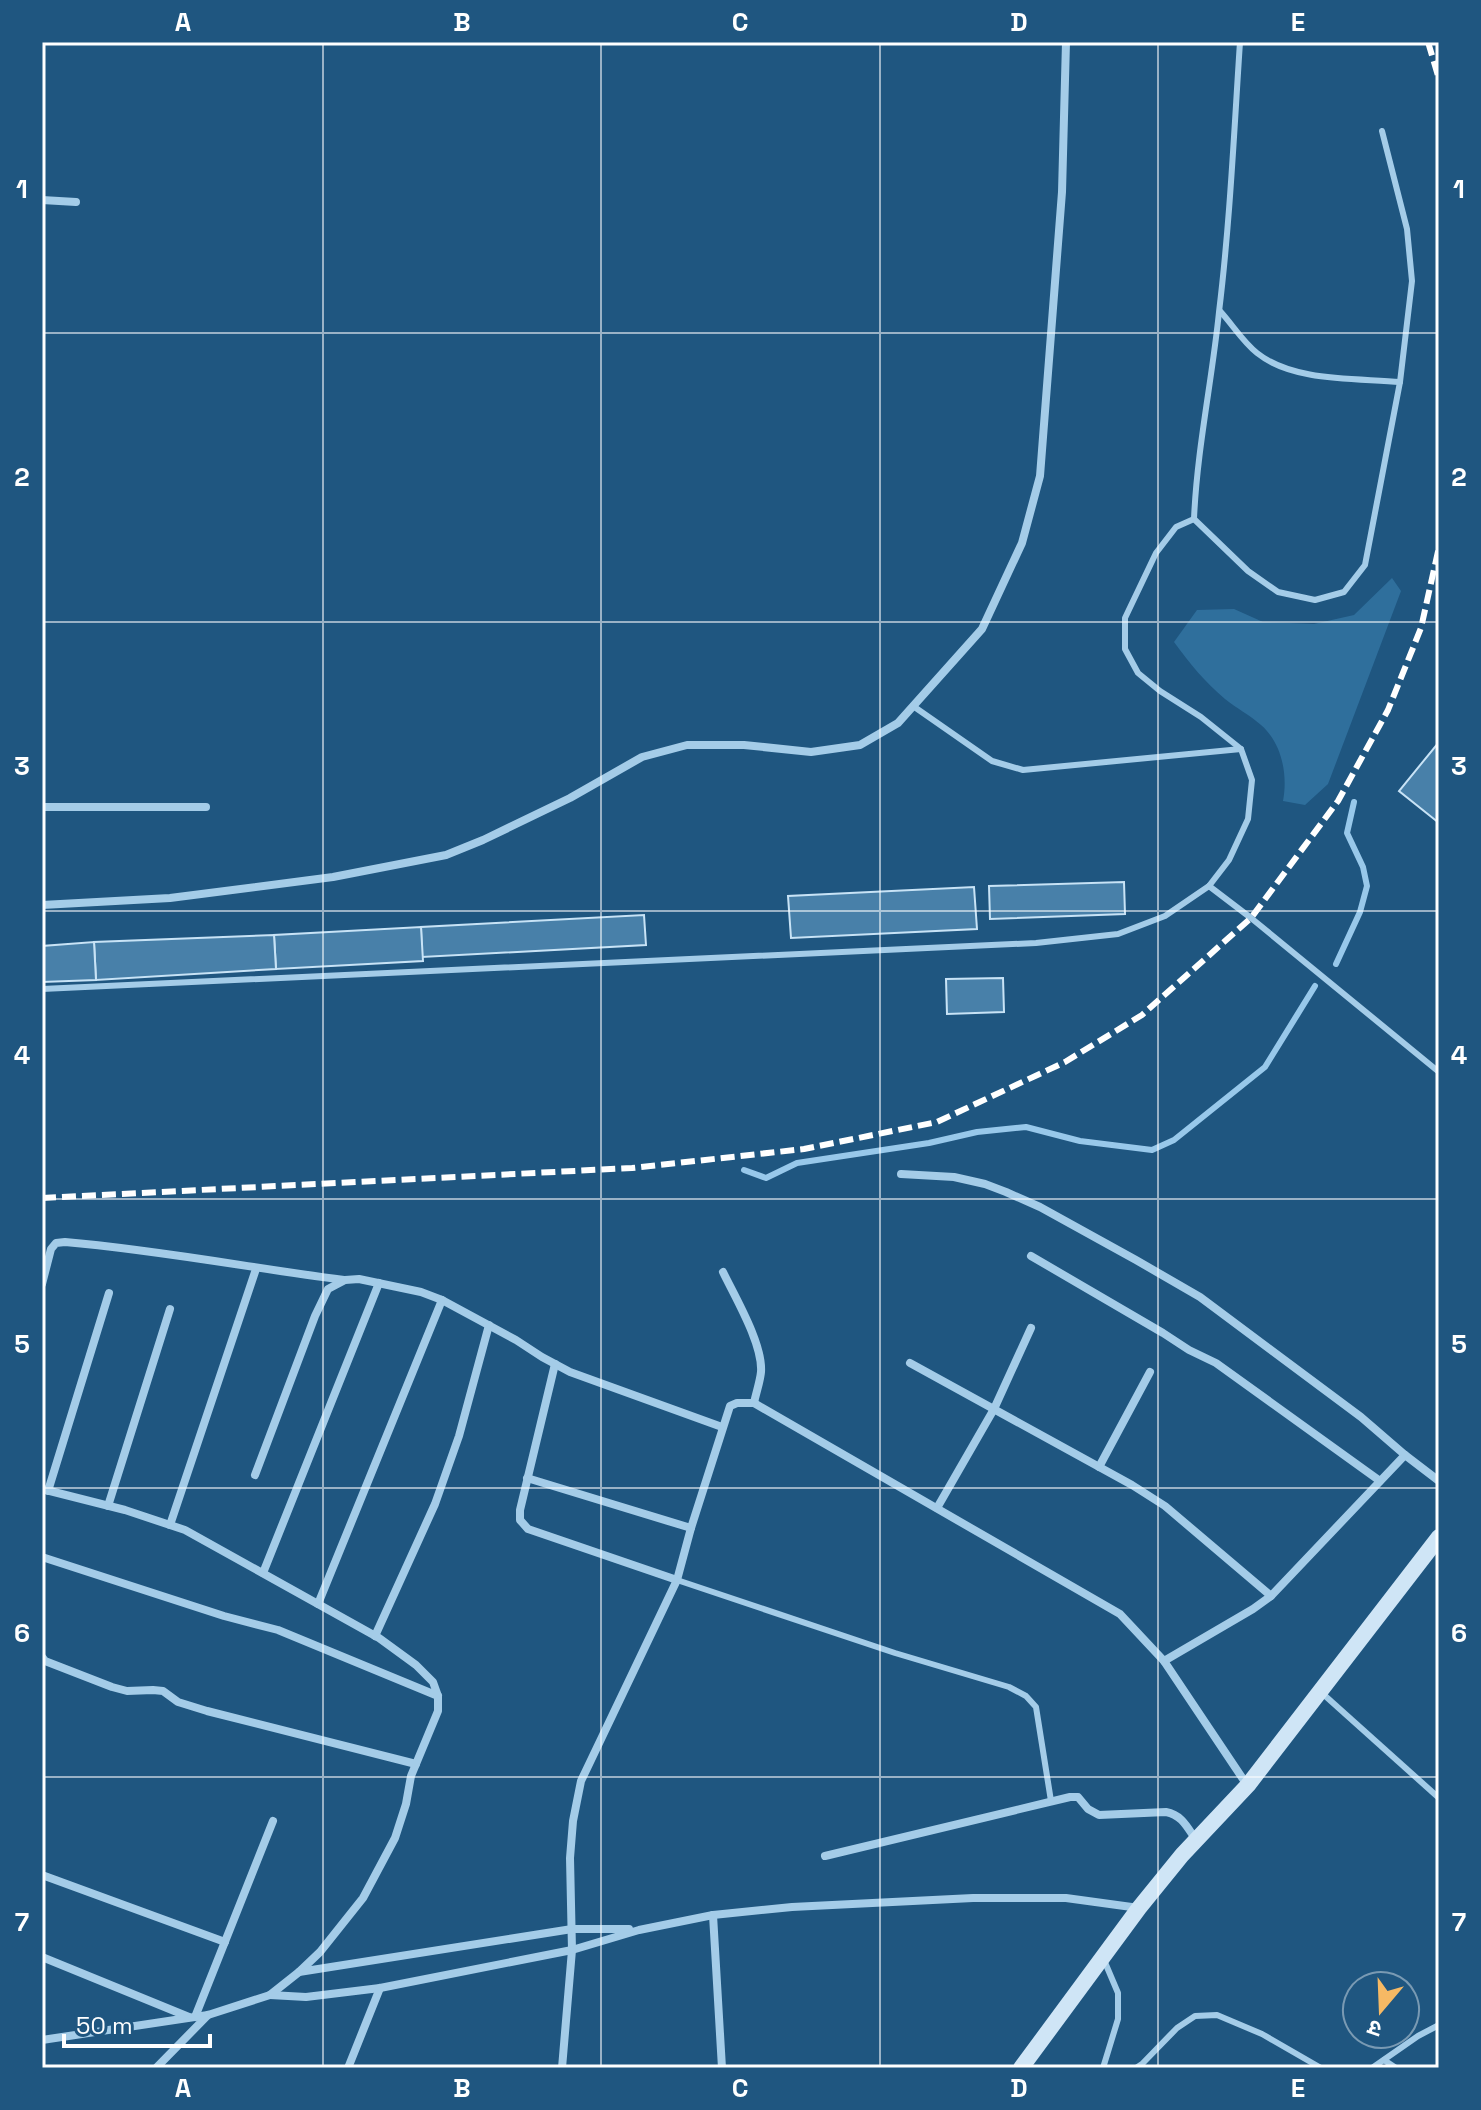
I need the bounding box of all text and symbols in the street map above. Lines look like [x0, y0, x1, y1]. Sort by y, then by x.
text: A [175, 5, 192, 39]
text: B [453, 5, 471, 39]
text: C [732, 5, 748, 39]
text: D [1010, 5, 1028, 39]
text: E [1291, 5, 1305, 39]
text: 1 [16, 172, 28, 206]
text: 1 [1453, 172, 1465, 206]
text: 2 [14, 460, 30, 494]
text: 2 [1451, 460, 1467, 494]
text: 3 [14, 749, 30, 783]
text: 3 [1451, 749, 1467, 783]
text: 4 [14, 1038, 30, 1072]
text: 4 [1451, 1038, 1467, 1072]
text: 5 [14, 1327, 30, 1361]
text: 5 [1451, 1327, 1467, 1361]
text: 6 [14, 1616, 30, 1650]
text: 6 [1451, 1616, 1467, 1650]
text: 7 [15, 1905, 29, 1939]
text: 7 [1452, 1905, 1466, 1939]
north arrow [1341, 1970, 1421, 2050]
scale bar [64, 1998, 210, 2048]
text: 50 m [76, 2010, 133, 2041]
text: उ [1363, 2013, 1385, 2044]
text: A [175, 2071, 192, 2105]
text: B [453, 2071, 471, 2105]
text: C [732, 2071, 748, 2105]
text: D [1010, 2071, 1028, 2105]
text: E [1291, 2071, 1305, 2105]

